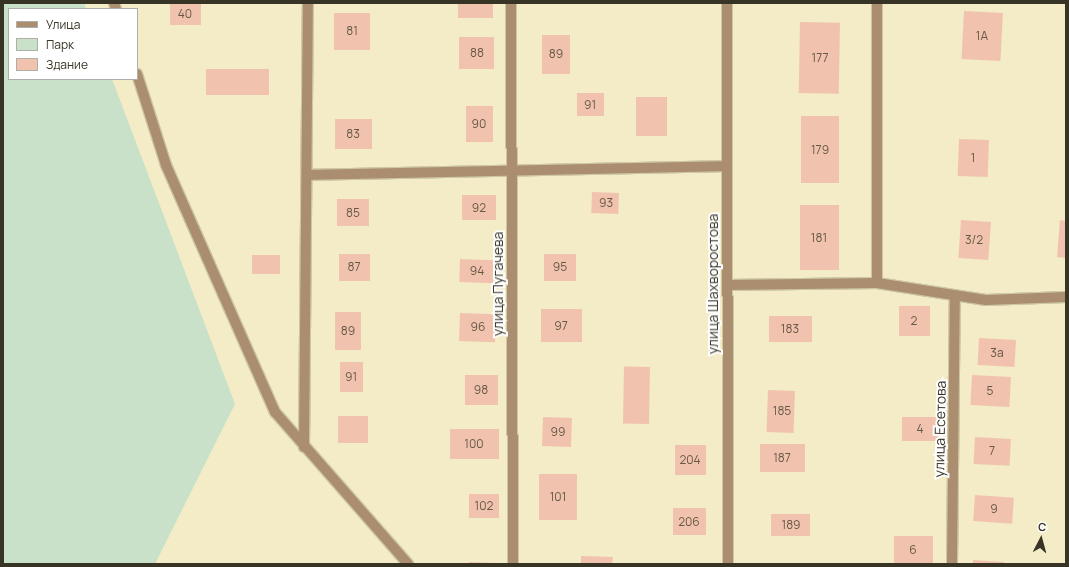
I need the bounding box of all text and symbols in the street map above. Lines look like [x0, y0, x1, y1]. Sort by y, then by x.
house number: 40 [178, 7, 192, 21]
legend [8, 8, 138, 80]
text: Улица [46, 16, 80, 33]
house number: 81 [346, 24, 358, 38]
house number: 1А [976, 29, 988, 43]
text: Парк [46, 36, 74, 53]
house number: 88 [470, 46, 484, 60]
house number: 89 [549, 47, 563, 61]
house number: 177 [811, 51, 829, 65]
text: Здание [46, 56, 88, 73]
house number: 91 [584, 98, 596, 112]
house number: 90 [472, 117, 486, 131]
house number: 83 [346, 127, 360, 141]
house number: 179 [811, 143, 829, 157]
house number: 1 [971, 151, 975, 165]
house number: 93 [599, 196, 613, 210]
house number: 92 [472, 201, 486, 215]
house number: 85 [346, 206, 360, 220]
street label: улица Шахворостова [705, 214, 721, 354]
house number: 181 [811, 231, 827, 245]
street label: улица Пугачева [490, 232, 506, 336]
house number: 3/2 [965, 233, 983, 247]
house number: 87 [348, 260, 360, 274]
house number: 95 [553, 260, 567, 274]
house number: 94 [470, 264, 484, 278]
house number: 2 [911, 314, 917, 328]
house number: 97 [554, 319, 568, 333]
house number: 96 [471, 320, 485, 334]
house number: 183 [781, 322, 799, 336]
house number: 89 [341, 324, 355, 338]
house number: 3а [990, 346, 1004, 360]
house number: 91 [345, 370, 357, 384]
street label: улица Есетова [931, 381, 949, 477]
house number: 98 [474, 383, 488, 397]
house number: 5 [987, 384, 993, 398]
house number: 185 [773, 404, 791, 418]
house number: 4 [916, 422, 924, 436]
house number: 99 [551, 425, 565, 439]
house number: 100 [464, 437, 484, 451]
house number: 7 [989, 444, 995, 458]
house number: 187 [773, 451, 791, 465]
house number: 204 [679, 453, 701, 467]
house number: 101 [550, 490, 566, 504]
house number: 102 [475, 499, 493, 513]
house number: 9 [990, 502, 998, 516]
house number: 206 [678, 515, 700, 529]
house number: 189 [781, 518, 801, 532]
north arrow [1021, 519, 1061, 559]
text: С [1037, 519, 1047, 534]
house number: 6 [909, 543, 917, 557]

